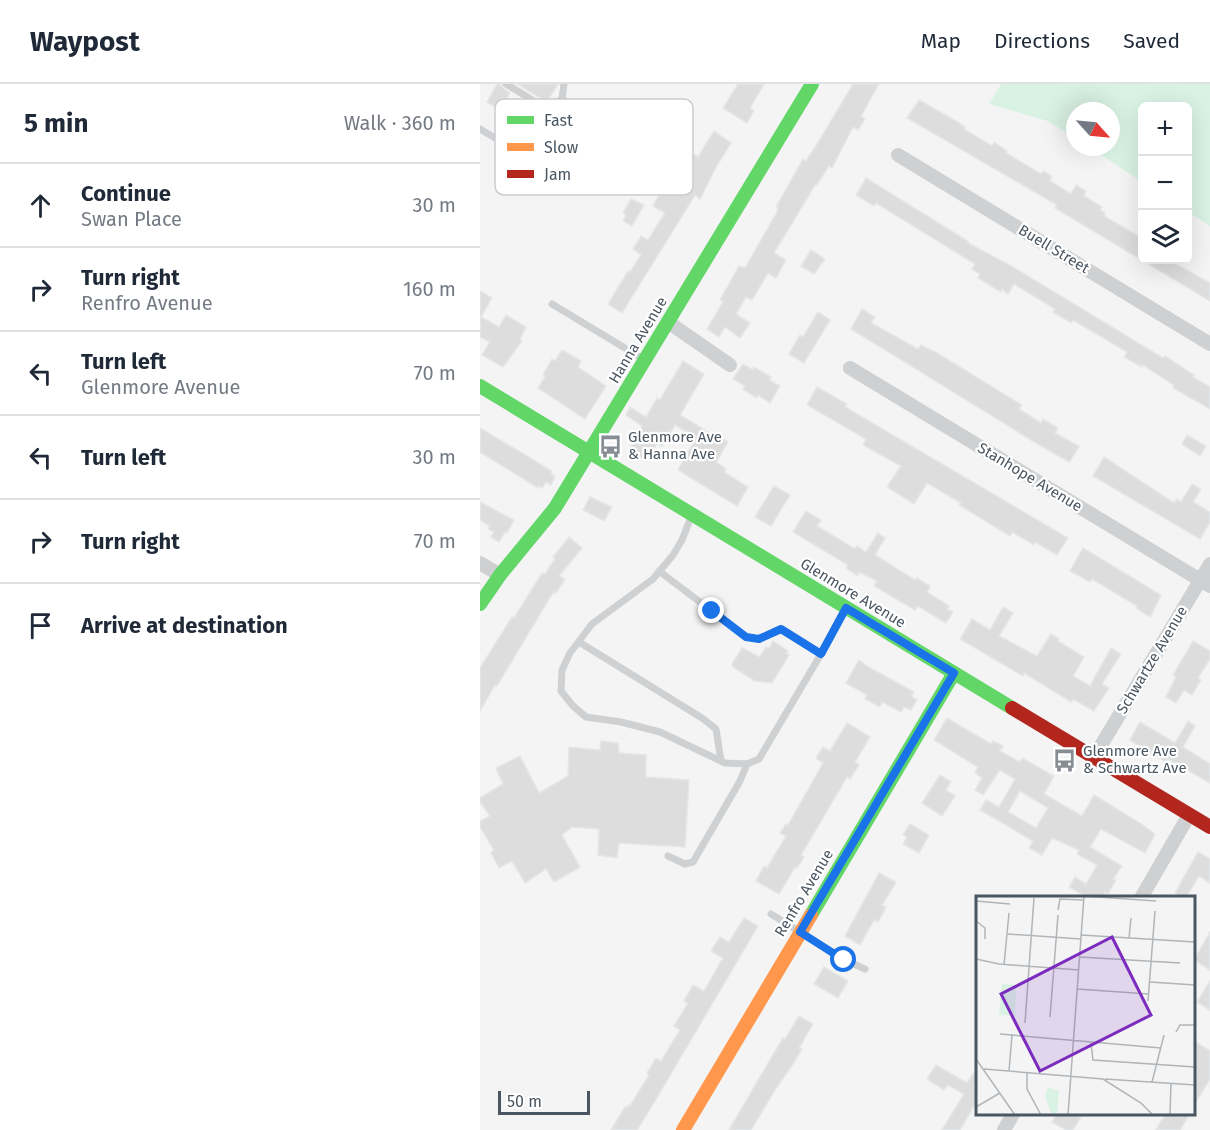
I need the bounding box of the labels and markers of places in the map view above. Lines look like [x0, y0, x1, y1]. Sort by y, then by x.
place label: Glenmore Ave & Hanna Ave [628, 428, 722, 463]
bus stop icon: Glenmore Ave & Hanna Ave [597, 433, 623, 459]
place label: Glenmore Ave & Schwartz Ave [1083, 742, 1187, 777]
bus stop icon: Glenmore Ave & Schwartz Ave [1052, 747, 1078, 773]

